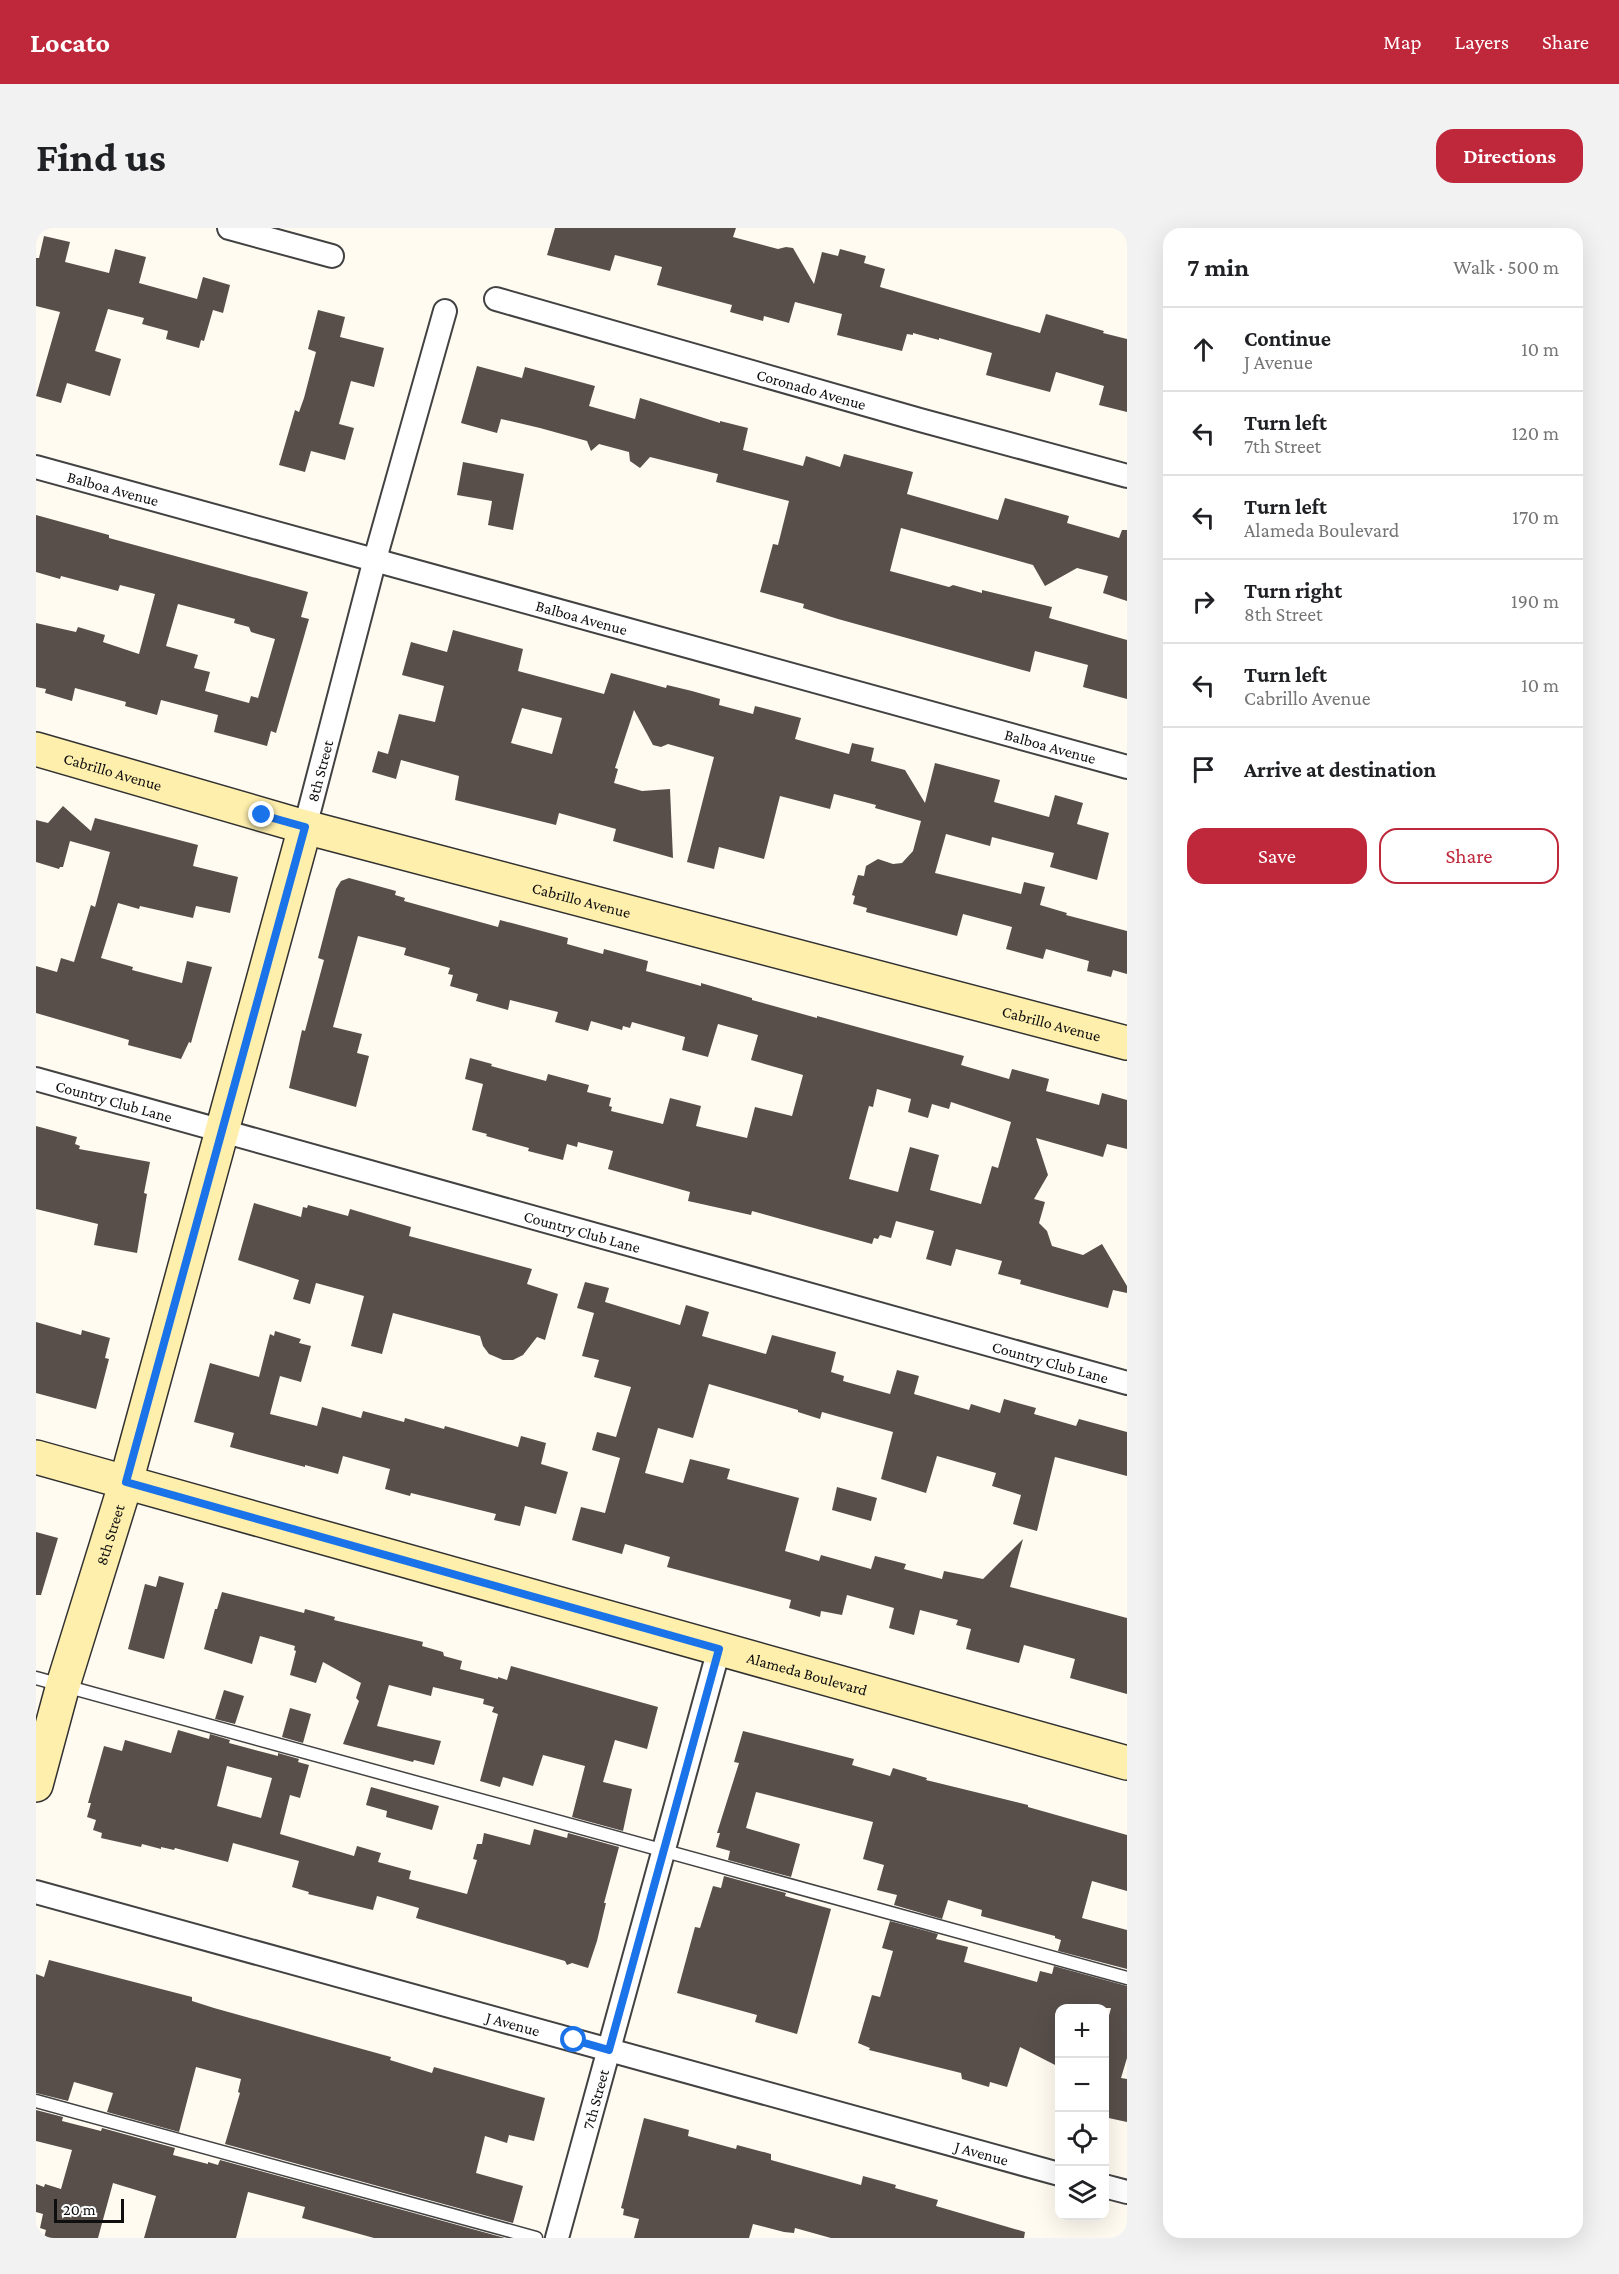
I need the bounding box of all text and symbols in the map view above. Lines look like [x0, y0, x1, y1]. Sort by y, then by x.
text: Locato [30, 27, 110, 58]
text: Map [1383, 30, 1422, 54]
text: Layers [1455, 30, 1509, 54]
text: Share [1542, 30, 1589, 54]
button: Directions [1436, 129, 1583, 183]
text: Find us [36, 133, 166, 180]
text: 7 min [1187, 253, 1249, 282]
text: Walk · 500 m [1453, 256, 1559, 278]
text: Continue [1244, 326, 1331, 351]
icon: ahead [1187, 333, 1220, 366]
text: 10 m [1521, 338, 1559, 360]
text: J Avenue [1244, 351, 1313, 373]
street label: Coronado Avenue [755, 366, 868, 413]
text: Turn left [1244, 410, 1327, 435]
icon: left [1187, 417, 1220, 450]
text: 120 m [1512, 422, 1559, 444]
text: 7th Street [1244, 435, 1321, 457]
street label: Balboa Avenue [65, 468, 161, 509]
text: Turn left [1244, 494, 1327, 519]
icon: left [1187, 501, 1220, 534]
text: 170 m [1512, 506, 1559, 528]
text: Alameda Boulevard [1244, 519, 1399, 541]
text: Turn right [1244, 578, 1342, 603]
icon: right [1187, 585, 1220, 618]
text: 190 m [1511, 590, 1559, 612]
street label: Balboa Avenue [534, 597, 629, 638]
text: 8th Street [1244, 603, 1323, 625]
text: Turn left [1244, 662, 1327, 687]
icon: left [1187, 669, 1220, 702]
text: 10 m [1521, 674, 1559, 696]
text: Cabrillo Avenue [1244, 687, 1371, 709]
street label: Balboa Avenue [1003, 726, 1098, 767]
street label: 8th Street [304, 738, 336, 804]
street label: Cabrillo Avenue [62, 749, 164, 794]
icon: arrive [1187, 753, 1220, 786]
text: Arrive at destination [1244, 757, 1436, 782]
route end [248, 801, 274, 827]
button: Save [1187, 828, 1367, 884]
button: Share [1379, 828, 1559, 884]
street label: Cabrillo Avenue [530, 879, 633, 921]
street label: Cabrillo Avenue [1000, 1003, 1103, 1045]
street label: Country Club Lane [54, 1077, 174, 1126]
street label: Country Club Lane [522, 1207, 642, 1256]
street label: Country Club Lane [990, 1338, 1110, 1386]
street label: 8th Street [93, 1502, 128, 1567]
street label: Alameda Boulevard [745, 1649, 870, 1699]
map controls [1055, 2004, 1109, 2220]
button: + [1055, 2004, 1109, 2058]
street label: J Avenue [482, 2008, 542, 2040]
route start [560, 2026, 586, 2052]
button: − [1055, 2058, 1109, 2112]
street label: 7th Street [579, 2067, 612, 2131]
button: locate [1055, 2112, 1109, 2166]
street label: J Avenue [951, 2137, 1010, 2169]
button: layers [1055, 2166, 1109, 2220]
scale bar [54, 2196, 124, 2224]
text: 20 m [63, 2201, 96, 2218]

